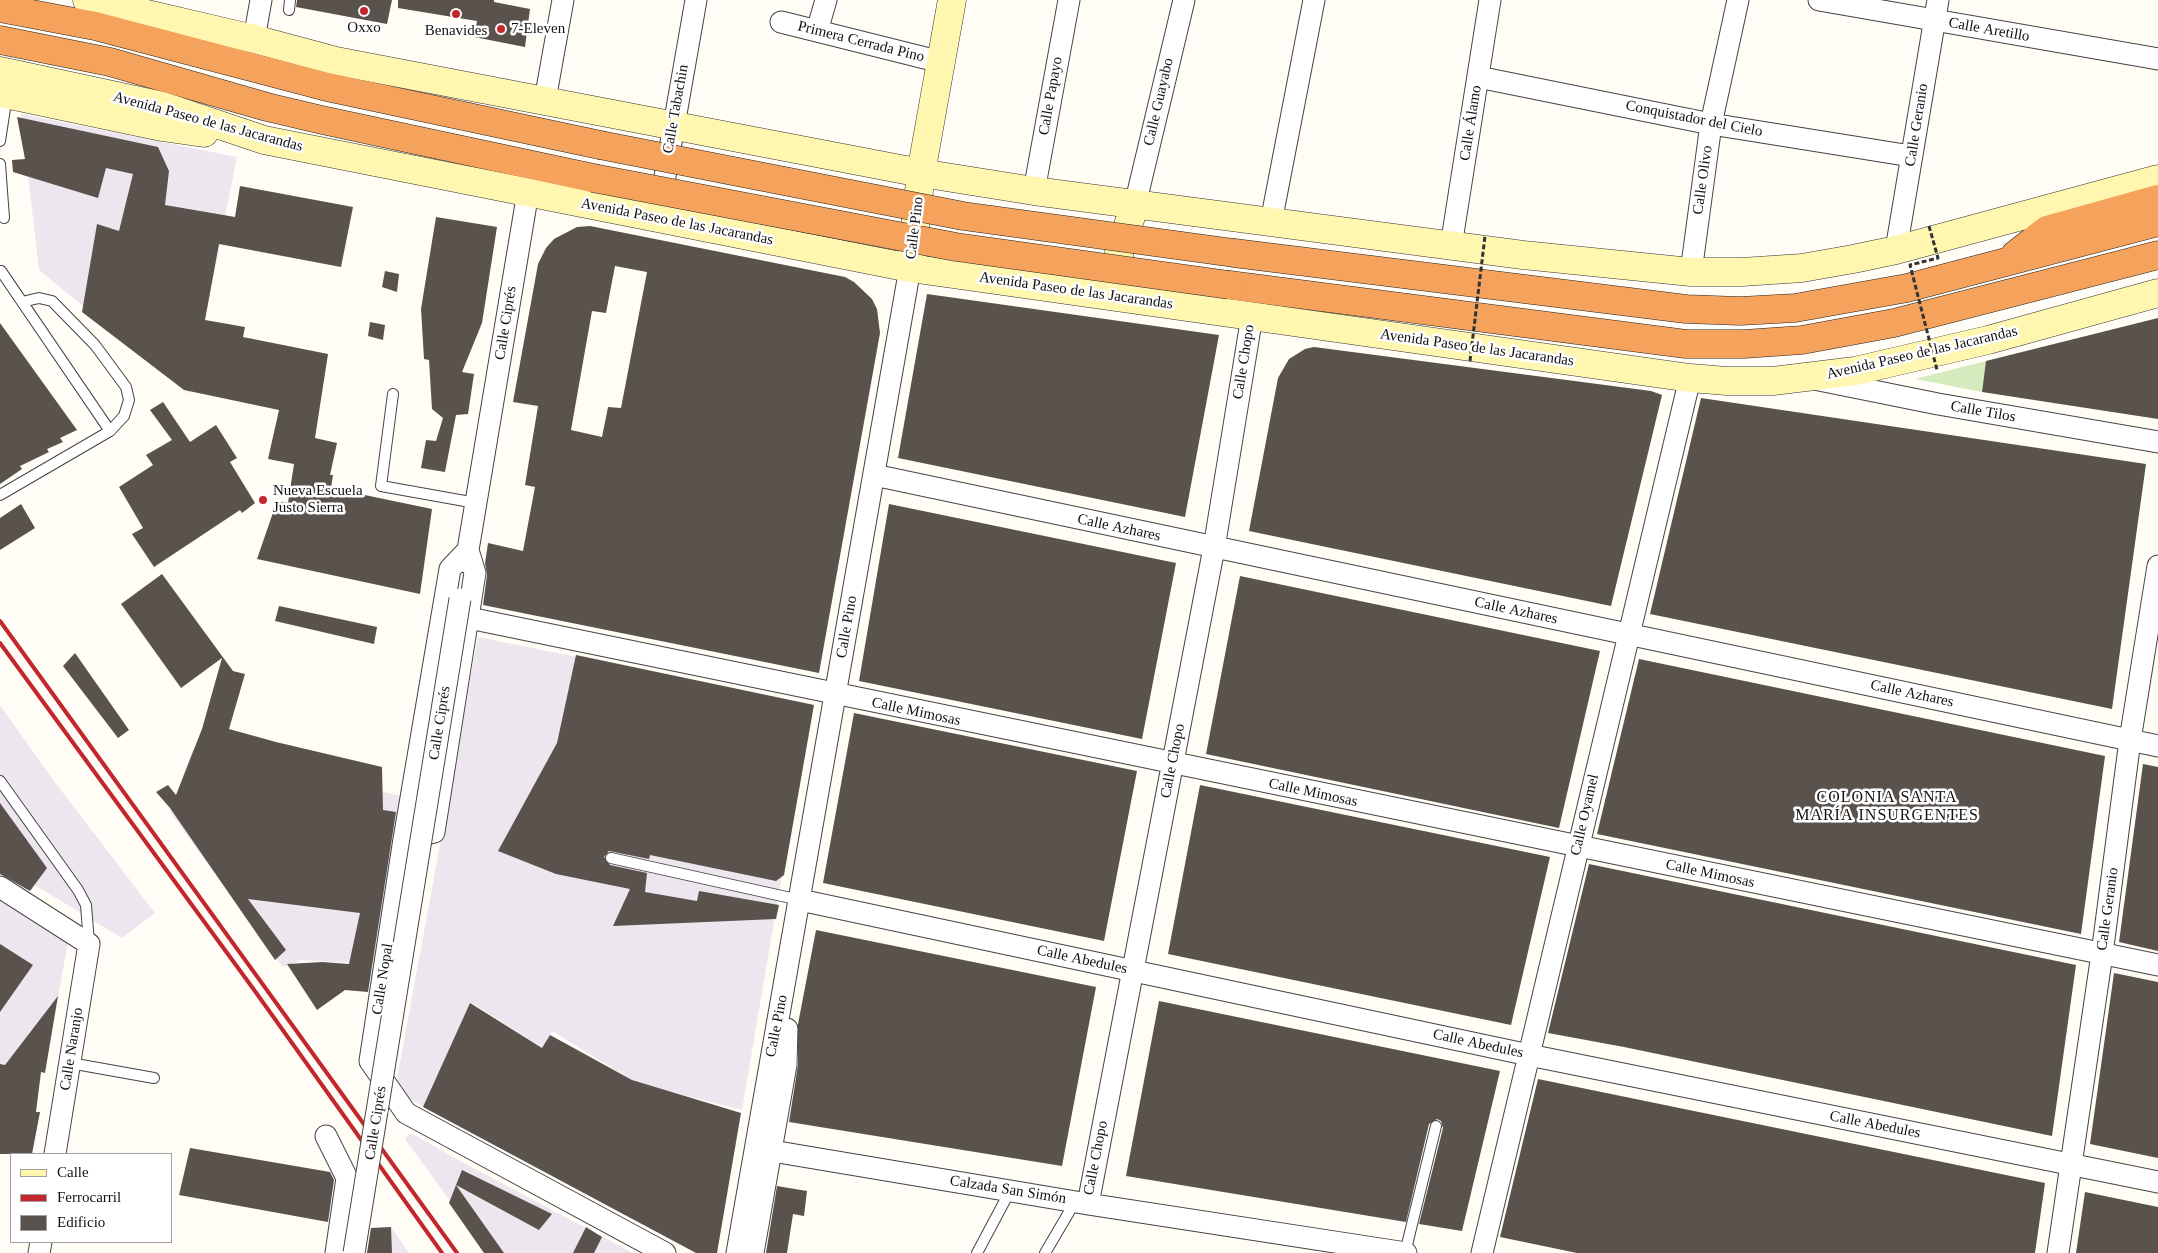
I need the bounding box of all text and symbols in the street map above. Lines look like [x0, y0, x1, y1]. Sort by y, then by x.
marker: Oxxo [358, 5, 370, 17]
marker: Benavides [450, 8, 462, 20]
street label: Calle Aretillo [1947, 14, 2031, 46]
street label: Primera Cerrada Pino [796, 18, 926, 66]
place label: Oxxo [347, 19, 381, 37]
place label: 7-Eleven [511, 20, 565, 38]
place label: Benavides [425, 22, 487, 40]
marker: 7-Eleven [495, 23, 507, 35]
street label: Calle Papayo [1035, 55, 1067, 137]
street label: Calle Guayabo [1140, 56, 1178, 148]
street label: Calle Tabachin [659, 63, 693, 155]
street label: Calle Geranio [1902, 82, 1932, 168]
street label: Calle Álamo [1456, 84, 1486, 162]
street label: Avenida Paseo de las Jacarandas [111, 88, 305, 156]
street label: Conquistador del Cielo [1624, 97, 1764, 141]
street label: Calle Olivo [1689, 144, 1717, 216]
street label: Avenida Paseo de las Jacarandas [579, 195, 775, 249]
street label: Calle Pino [902, 196, 928, 260]
street label: Avenida Paseo de las Jacarandas [978, 268, 1174, 314]
street label: Calle Ciprés [491, 285, 521, 361]
street label: Avenida Paseo de las Jacarandas [1825, 322, 2019, 384]
street label: Calle Chopo [1229, 323, 1259, 401]
street label: Avenida Paseo de las Jacarandas [1379, 325, 1575, 371]
street label: Calle Tilos [1949, 397, 2017, 427]
place label: Nueva Escuela Justo Sierra [273, 482, 363, 517]
marker: Nueva Escuela Justo Sierra [257, 494, 269, 506]
street label: Calle Azhares [1076, 510, 1162, 546]
street label: Calle Azhares [1473, 593, 1559, 629]
street label: Calle Pino [833, 594, 861, 660]
street label: Calle Azhares [1869, 676, 1955, 712]
street label: Calle Ciprés [425, 685, 455, 761]
street label: Calle Mimosas [870, 694, 962, 730]
street label: Calle Chopo [1157, 722, 1189, 800]
street label: Calle Oyamel [1567, 773, 1603, 857]
street label: Calle Mimosas [1267, 775, 1359, 811]
district label: COLONIA SANTA MARÍA INSURGENTES [1793, 788, 1981, 826]
street label: Calle Mimosas [1664, 856, 1756, 892]
street label: Calle Geranio [2093, 866, 2123, 952]
street label: Calle Nopal [368, 942, 398, 1016]
street label: Calle Abedules [1035, 942, 1129, 978]
street label: Calle Pino [762, 993, 792, 1059]
street label: Calle Naranjo [57, 1006, 87, 1092]
street label: Calle Abedules [1431, 1026, 1525, 1062]
street label: Calle Ciprés [361, 1085, 391, 1161]
street label: Calle Abedules [1828, 1107, 1922, 1143]
street label: Calle Chopo [1080, 1119, 1112, 1197]
legend [10, 1153, 172, 1243]
text: Calle [57, 1164, 89, 1180]
street label: Calzada San Simón [949, 1172, 1067, 1208]
text: Ferrocarril [57, 1189, 121, 1205]
text: Edificio [57, 1214, 105, 1230]

